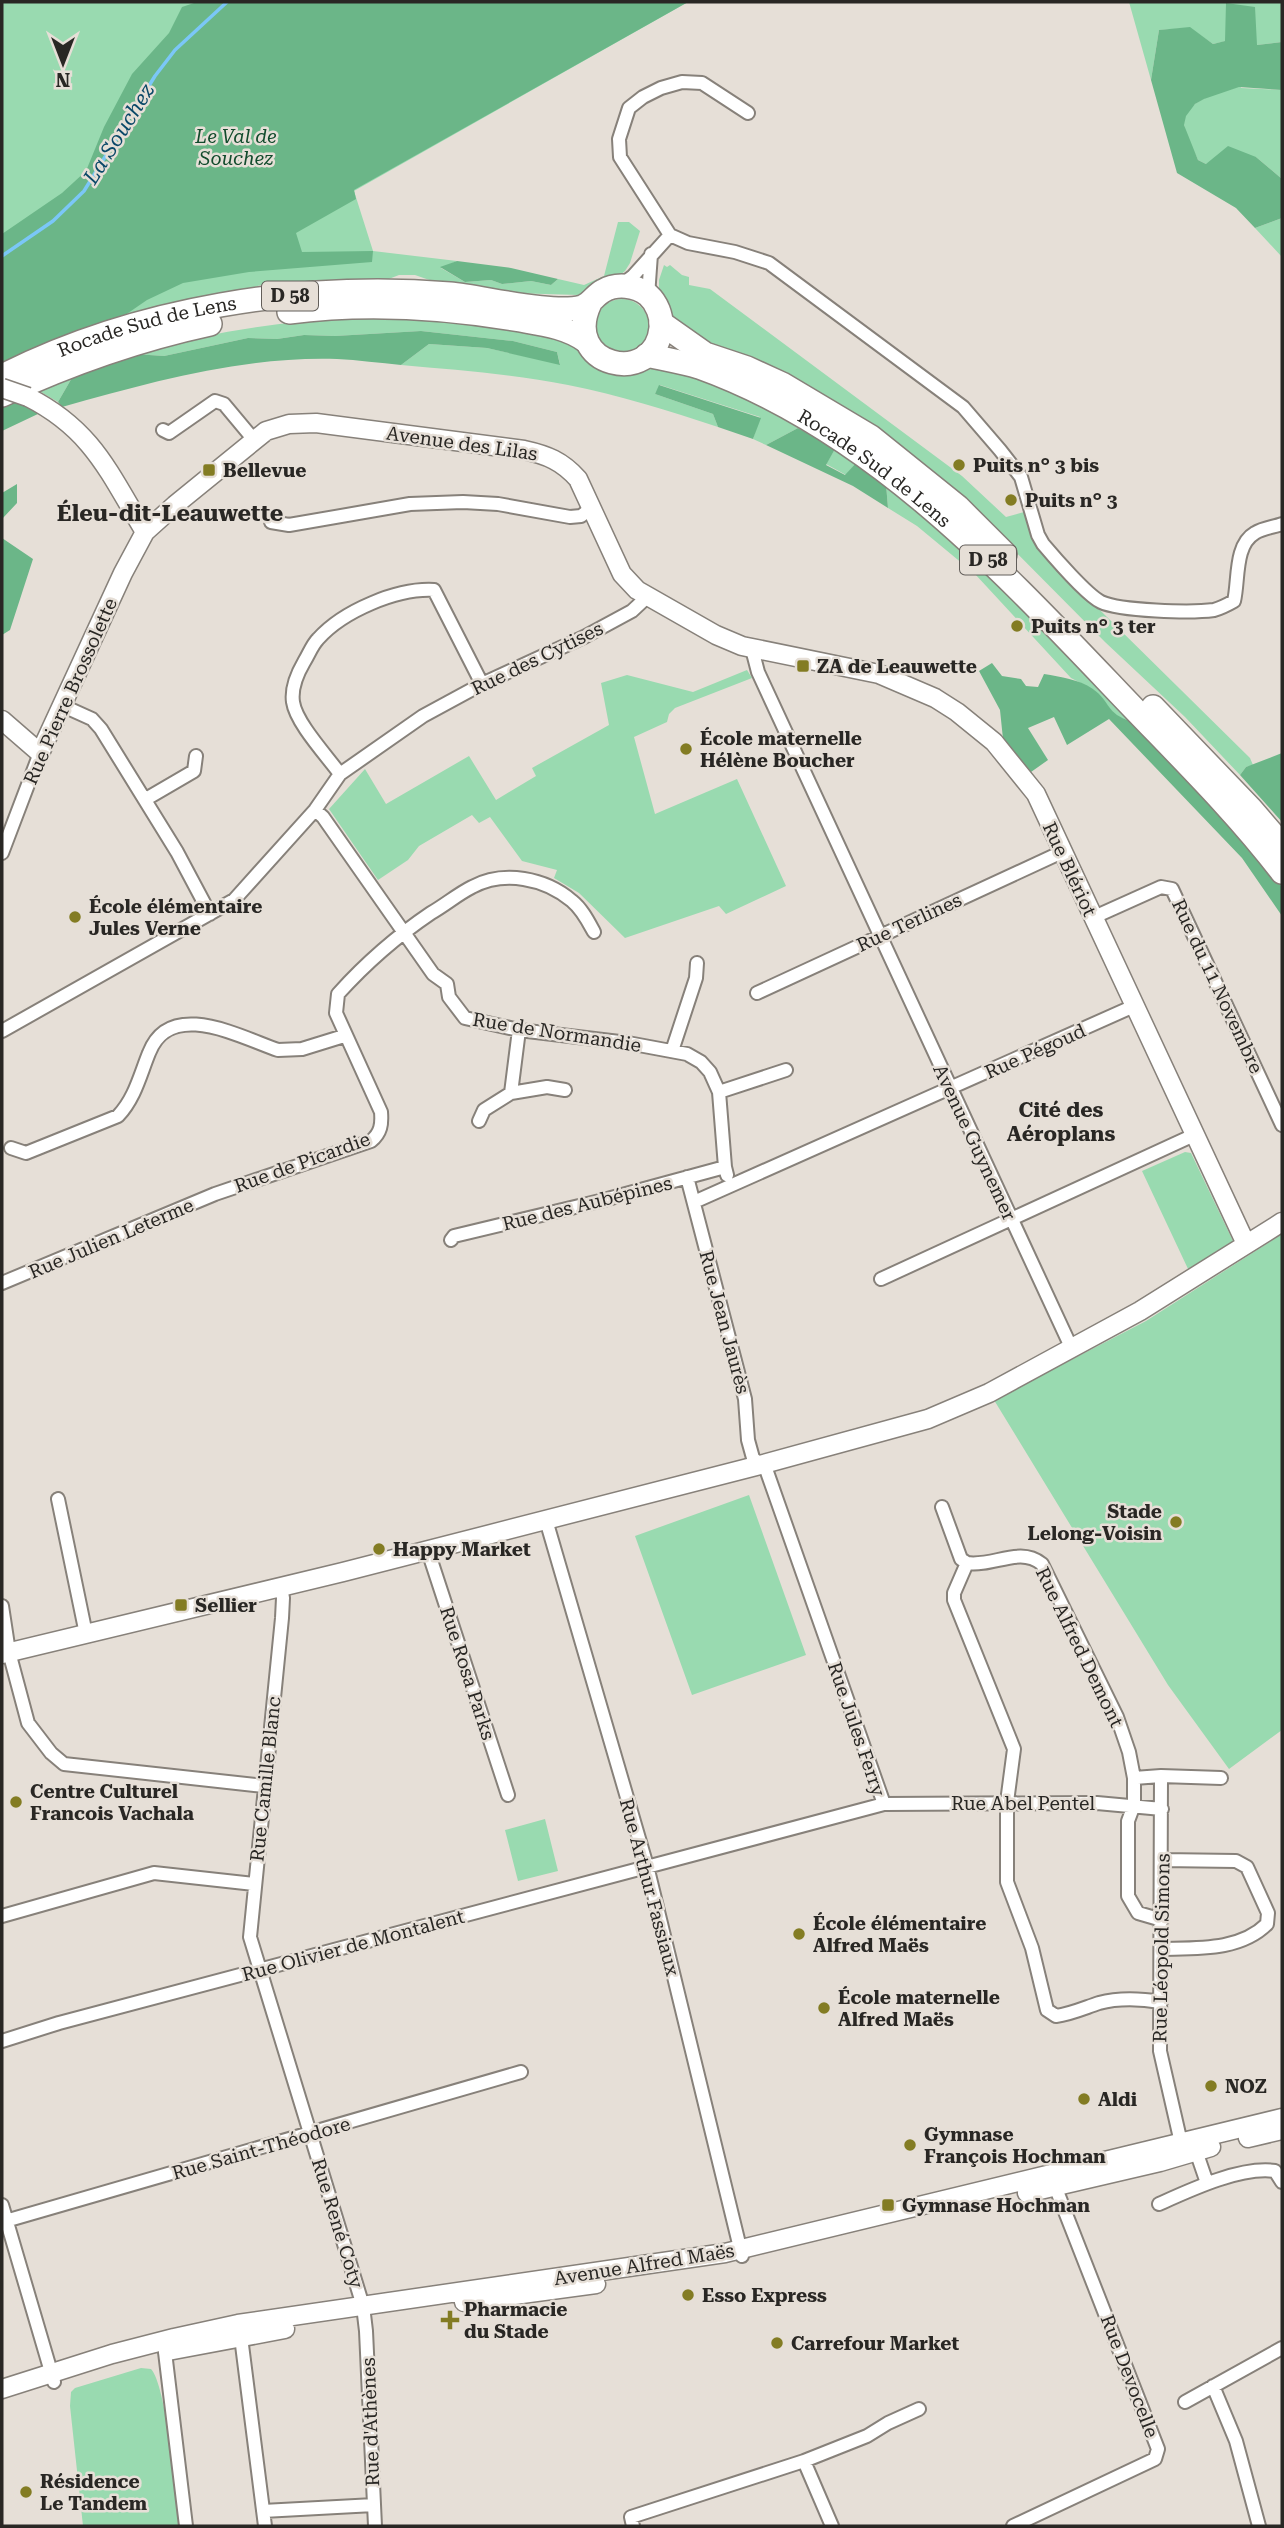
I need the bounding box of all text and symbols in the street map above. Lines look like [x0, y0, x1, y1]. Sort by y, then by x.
north arrow [28, 28, 98, 98]
text: N [55, 68, 70, 91]
water label: La Souchez [78, 79, 160, 189]
park label: Le Val de Souchez [194, 125, 277, 170]
road number: D 58 [262, 282, 318, 310]
street label: Rocade Sud de Lens [54, 292, 238, 362]
street label: Rocade Sud de Lens [794, 405, 955, 532]
street label: Avenue des Lilas [385, 422, 539, 465]
place label: Puits n° 3 bis [973, 454, 1099, 477]
marker: Puits n° 3 bis [951, 457, 967, 473]
place label: Bellevue [223, 459, 306, 482]
marker: Bellevue [201, 462, 217, 478]
place label: Puits n° 3 [1025, 489, 1118, 512]
marker: Puits n° 3 [1003, 492, 1019, 508]
district label: Éleu-dit-Leauwette [57, 499, 283, 527]
road number: D 58 [960, 546, 1016, 574]
street label: Rue Pierre Brossolette [19, 594, 122, 788]
place label: Puits n° 3 ter [1031, 615, 1156, 638]
street label: Rue des Cytises [468, 617, 607, 700]
marker: Puits n° 3 ter [1009, 618, 1025, 634]
place label: ZA de Leauwette [817, 655, 977, 678]
marker: ZA de Leauwette [795, 658, 811, 674]
place label: École maternelle Hélène Boucher [700, 727, 862, 772]
marker: École maternelle Hélène Boucher [678, 741, 694, 757]
street label: Rue Blériot [1038, 818, 1101, 920]
street label: Rue Terlines [853, 888, 965, 957]
place label: École élémentaire Jules Verne [89, 895, 262, 940]
street label: Rue du 11 Novembre [1167, 895, 1268, 1077]
marker: École élémentaire Jules Verne [67, 909, 83, 925]
street label: Rue de Normandie [471, 1008, 643, 1057]
street label: Rue Pégoud [981, 1019, 1089, 1084]
street label: Avenue Guynemer [928, 1061, 1021, 1224]
district label: Cité des Aéroplans [1007, 1098, 1115, 1146]
street label: Rue de Picardie [231, 1127, 373, 1198]
street label: Rue des Aubépines [500, 1171, 674, 1236]
street label: Rue Julien Leterme [25, 1193, 197, 1284]
street label: Rue Jean Jaurès [694, 1248, 755, 1396]
place label: Stade Lelong-Voisin [1028, 1500, 1162, 1545]
marker: Stade Lelong-Voisin [1168, 1514, 1184, 1530]
place label: Happy Market [393, 1538, 531, 1561]
marker: Happy Market [371, 1541, 387, 1557]
street label: Rue Alfred Demont [1031, 1563, 1128, 1731]
place label: Sellier [195, 1594, 257, 1617]
marker: Sellier [173, 1597, 189, 1613]
street label: Rue Rosa Parks [435, 1603, 500, 1743]
street label: Rue Jules Ferry [823, 1659, 891, 1800]
street label: Rue Camille Blanc [245, 1695, 286, 1863]
place label: Centre Culturel Francois Vachala [30, 1780, 194, 1825]
street label: Rue Abel Pentel [951, 1792, 1095, 1815]
marker: Centre Culturel Francois Vachala [8, 1794, 24, 1810]
street label: Rue Arthur Fassiaux [615, 1796, 684, 1978]
street label: Rue Léopold Simons [1148, 1853, 1175, 2043]
street label: Rue Olivier de Montalent [239, 1905, 467, 1986]
place label: École élémentaire Alfred Maës [813, 1912, 986, 1957]
marker: École élémentaire Alfred Maës [791, 1926, 807, 1942]
place label: École maternelle Alfred Maës [838, 1986, 1000, 2031]
marker: École maternelle Alfred Maës [816, 2000, 832, 2016]
place label: NOZ [1225, 2075, 1267, 2098]
marker: NOZ [1203, 2078, 1219, 2094]
place label: Aldi [1098, 2088, 1137, 2111]
marker: Aldi [1076, 2091, 1092, 2107]
street label: Rue Saint-Théodore [169, 2112, 353, 2185]
place label: Gymnase François Hochman [924, 2123, 1106, 2168]
marker: Gymnase François Hochman [902, 2137, 918, 2153]
street label: Rue René Coty [307, 2155, 368, 2292]
place label: Gymnase Hochman [902, 2194, 1090, 2217]
marker: Gymnase Hochman [880, 2197, 896, 2213]
street label: Avenue Alfred Maës [552, 2239, 736, 2290]
place label: Esso Express [702, 2284, 827, 2307]
marker: Esso Express [680, 2287, 696, 2303]
place label: Pharmacie du Stade [464, 2298, 567, 2343]
street label: Rue Devocelle [1095, 2311, 1164, 2441]
marker: Pharmacie du Stade [442, 2312, 458, 2328]
place label: Carrefour Market [791, 2332, 959, 2355]
marker: Carrefour Market [769, 2335, 785, 2351]
street label: Rue d'Athènes [357, 2357, 384, 2487]
place label: Résidence Le Tandem [40, 2470, 148, 2515]
marker: Résidence Le Tandem [18, 2484, 34, 2500]

